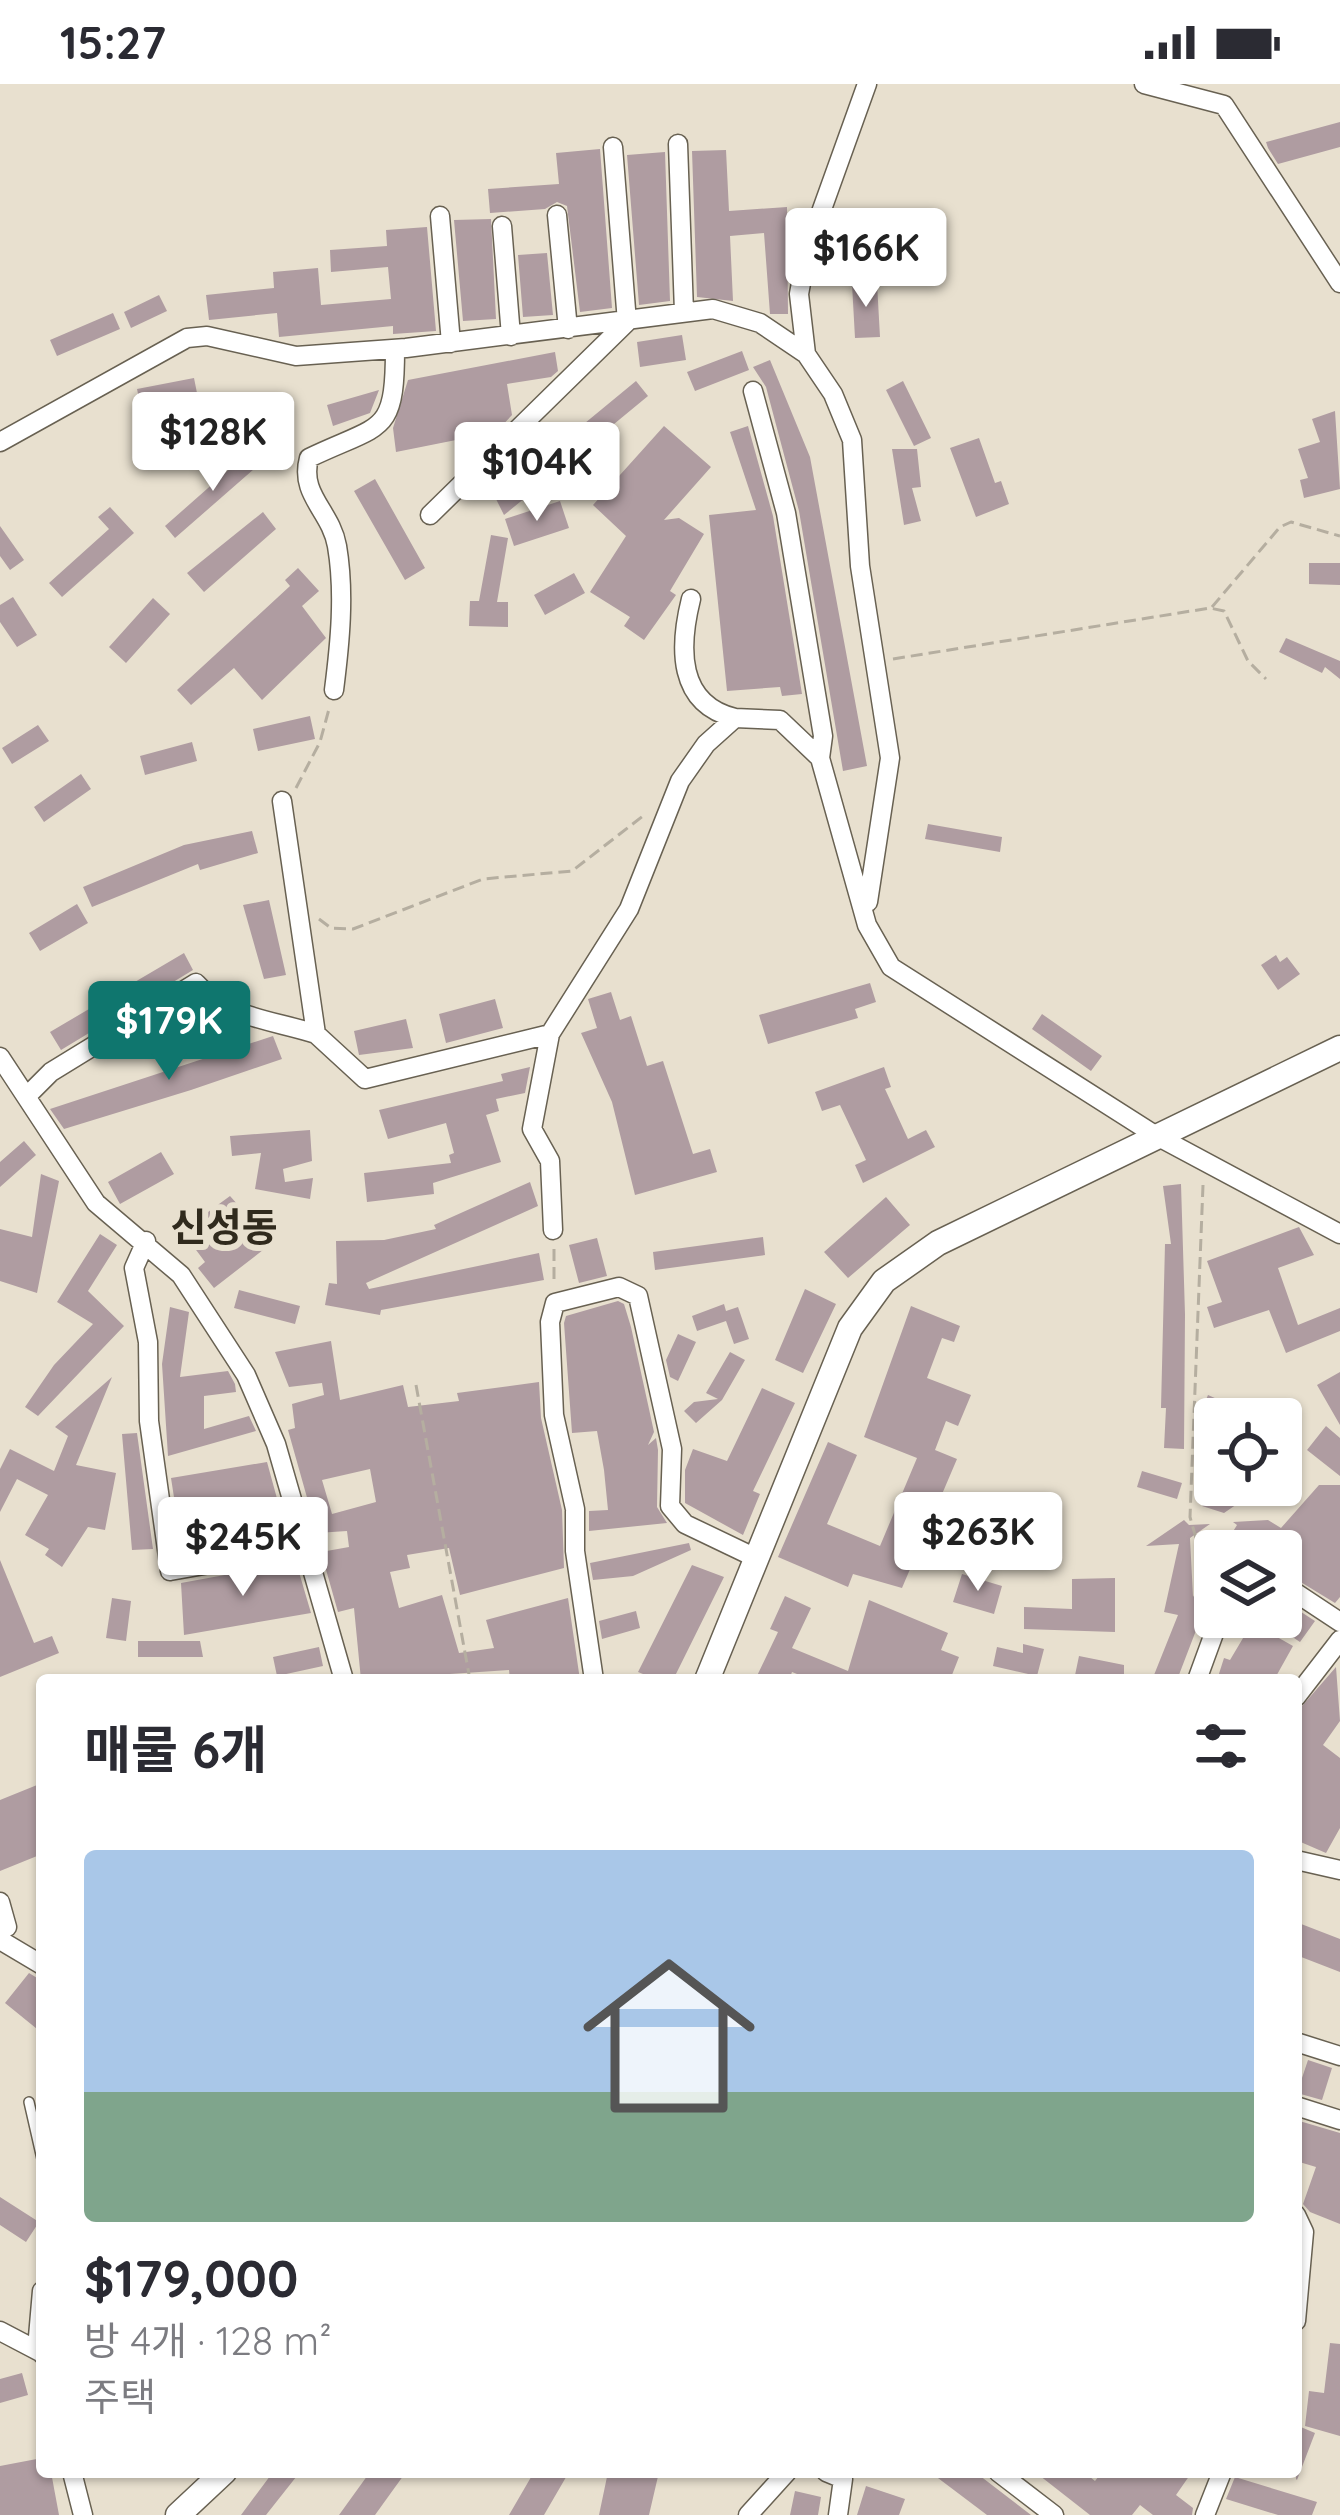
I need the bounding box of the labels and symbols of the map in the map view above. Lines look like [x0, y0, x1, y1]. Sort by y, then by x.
pin: $166K [782, 208, 950, 310]
pin: $128K [129, 392, 297, 494]
pin: $104K [453, 422, 621, 524]
pin: $179K [85, 981, 253, 1083]
district label: 신성동 [170, 1202, 278, 1251]
pin: $263K [894, 1492, 1062, 1594]
pin: $245K [159, 1497, 327, 1599]

